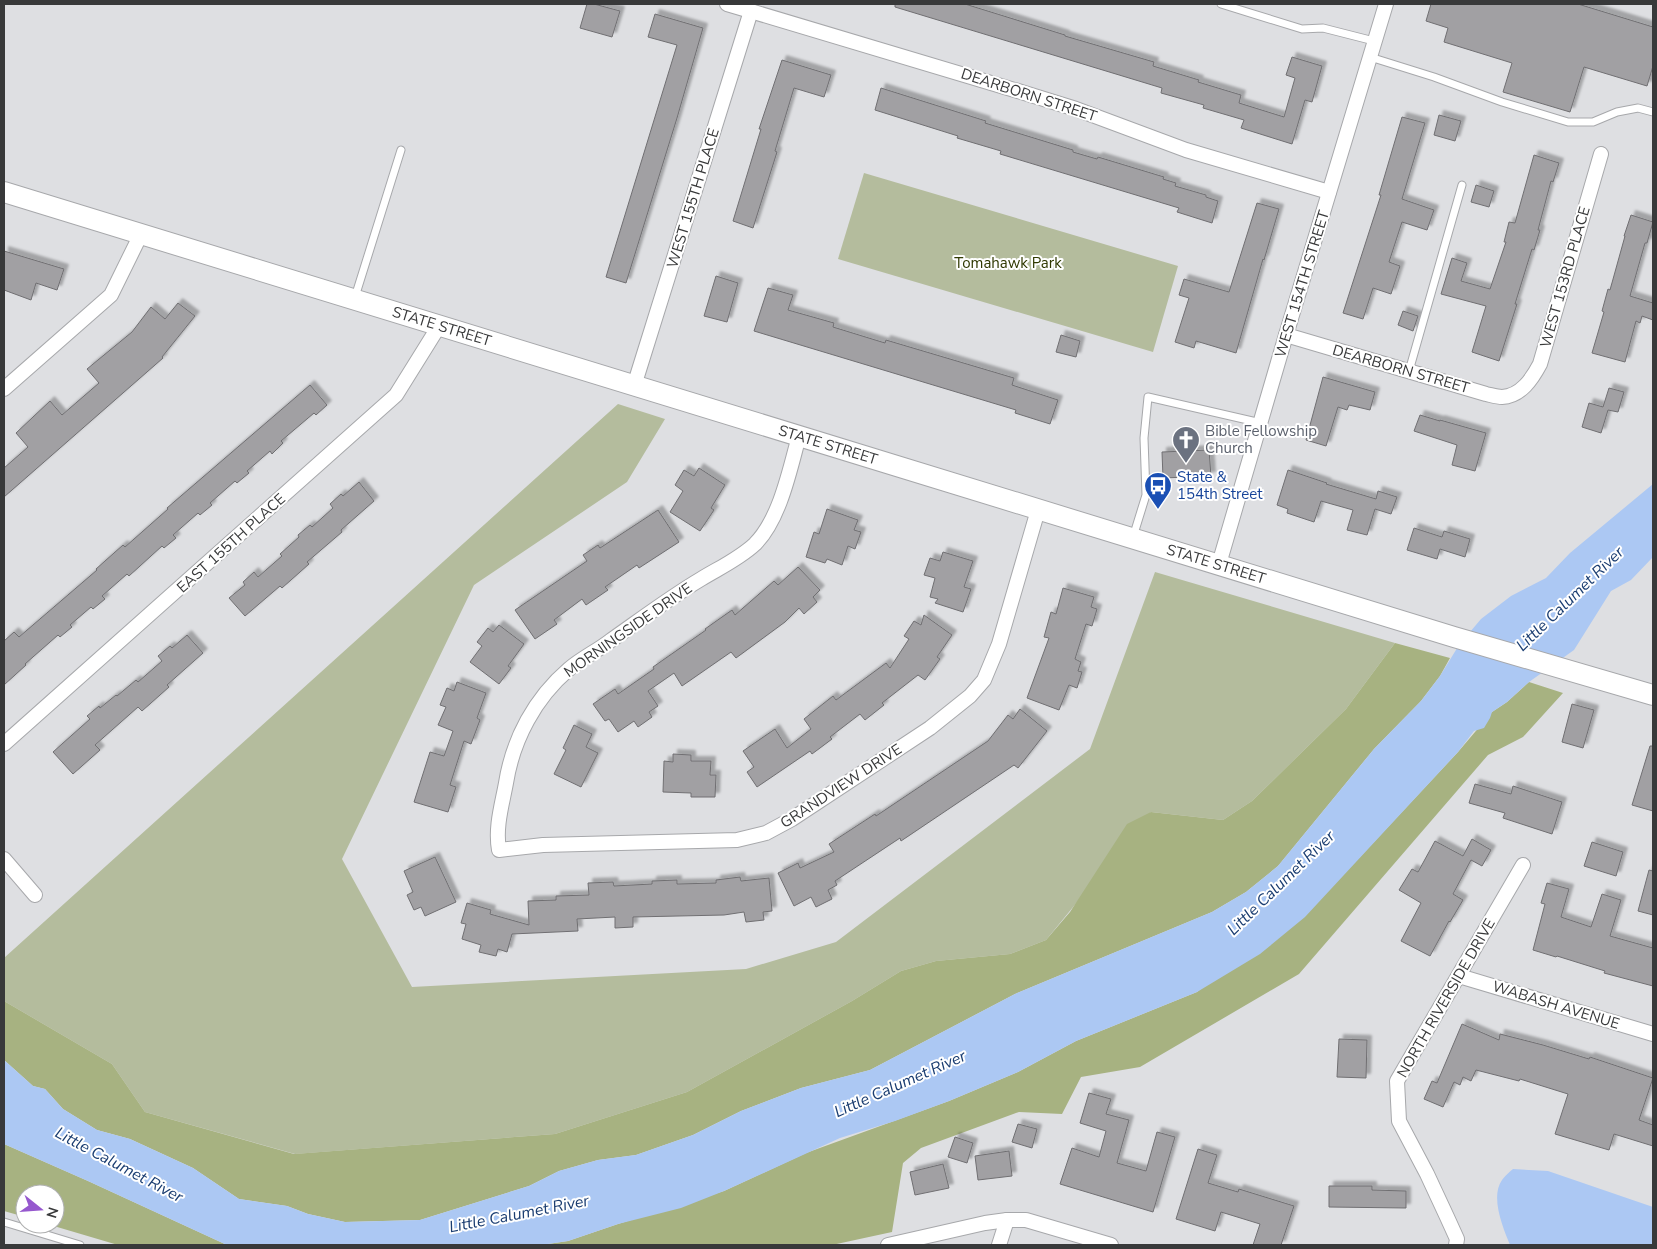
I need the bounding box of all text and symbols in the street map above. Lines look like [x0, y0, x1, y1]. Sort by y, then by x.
street label: DEARBORN STREET [959, 64, 1099, 126]
street label: WEST 155TH PLACE [662, 126, 724, 270]
street label: WEST 153RD PLACE [1535, 204, 1595, 350]
street label: WEST 154TH STREET [1270, 208, 1334, 360]
park label: Tomahawk Park [954, 253, 1062, 273]
street label: STATE STREET [390, 302, 494, 351]
street label: DEARBORN STREET [1330, 340, 1472, 398]
street label: STATE STREET [776, 420, 880, 470]
place label: Bible Fellowship Church [1205, 421, 1317, 458]
church icon: Bible Fellowship Church [1171, 425, 1201, 464]
place label: State & 154th Street [1177, 467, 1263, 504]
bus stop icon: State & 154th Street [1143, 471, 1173, 510]
street label: EAST 155TH PLACE [172, 489, 290, 597]
street label: STATE STREET [1164, 539, 1268, 589]
water label: Little Calumet River [1511, 541, 1630, 656]
street label: MORNINGSIDE DRIVE [560, 578, 696, 682]
street label: GRANDVIEW DRIVE [776, 739, 906, 833]
water label: Little Calumet River [1222, 825, 1341, 940]
street label: NORTH RIVERSIDE DRIVE [1392, 915, 1500, 1081]
street label: WABASH AVENUE [1490, 976, 1622, 1034]
water label: Little Calumet River [831, 1045, 971, 1123]
water label: Little Calumet River [51, 1122, 188, 1209]
north arrow [15, 1184, 65, 1234]
water label: Little Calumet River [447, 1189, 592, 1238]
text: N [41, 1205, 63, 1220]

